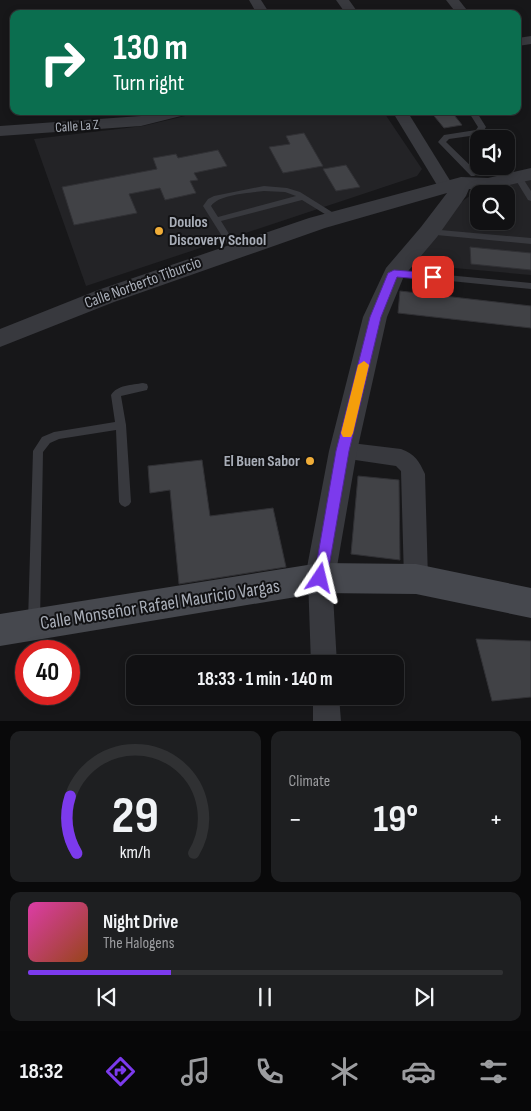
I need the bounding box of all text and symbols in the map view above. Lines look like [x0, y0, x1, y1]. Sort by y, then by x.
text: 130 m [113, 27, 188, 70]
icon: right [30, 30, 95, 95]
text: Turn right [113, 70, 184, 97]
street label: Calle La Z [55, 116, 100, 136]
map controls [470, 130, 515, 230]
button: sound [470, 130, 515, 175]
button: search [470, 185, 515, 230]
place label: Doulos Discovery School [169, 213, 266, 250]
marker: Doulos Discovery School [153, 225, 165, 237]
street label: Calle Norberto Tiburcio [82, 253, 204, 313]
pin [412, 256, 454, 298]
icon: arrive [419, 263, 447, 291]
place label: El Buen Sabor [224, 452, 300, 471]
marker: El Buen Sabor [304, 455, 316, 467]
position arrow [293, 551, 345, 603]
street label: Calle Monseñor Rafael Mauricio Vargas [39, 575, 282, 635]
speed limit sign: 40 [15, 640, 80, 705]
text: 18:33 · 1 min · 140 m [198, 668, 333, 691]
text: Climate [289, 772, 330, 791]
text: 29 [112, 785, 159, 848]
text: 19° [373, 797, 418, 842]
text: − [289, 803, 302, 836]
text: + [489, 803, 503, 836]
text: km/h [120, 842, 151, 863]
text: Night Drive [103, 911, 178, 934]
text: The Halogens [103, 934, 174, 953]
icon: previous [93, 983, 121, 1011]
icon: pause [251, 983, 279, 1011]
icon: next [410, 983, 438, 1011]
icon: directions [103, 1054, 138, 1089]
icon: music [178, 1054, 213, 1089]
icon: phone [252, 1054, 287, 1089]
icon: climate [327, 1054, 362, 1089]
icon: car [401, 1054, 436, 1089]
icon: filters [476, 1054, 511, 1089]
text: 18:32 [20, 1058, 63, 1085]

